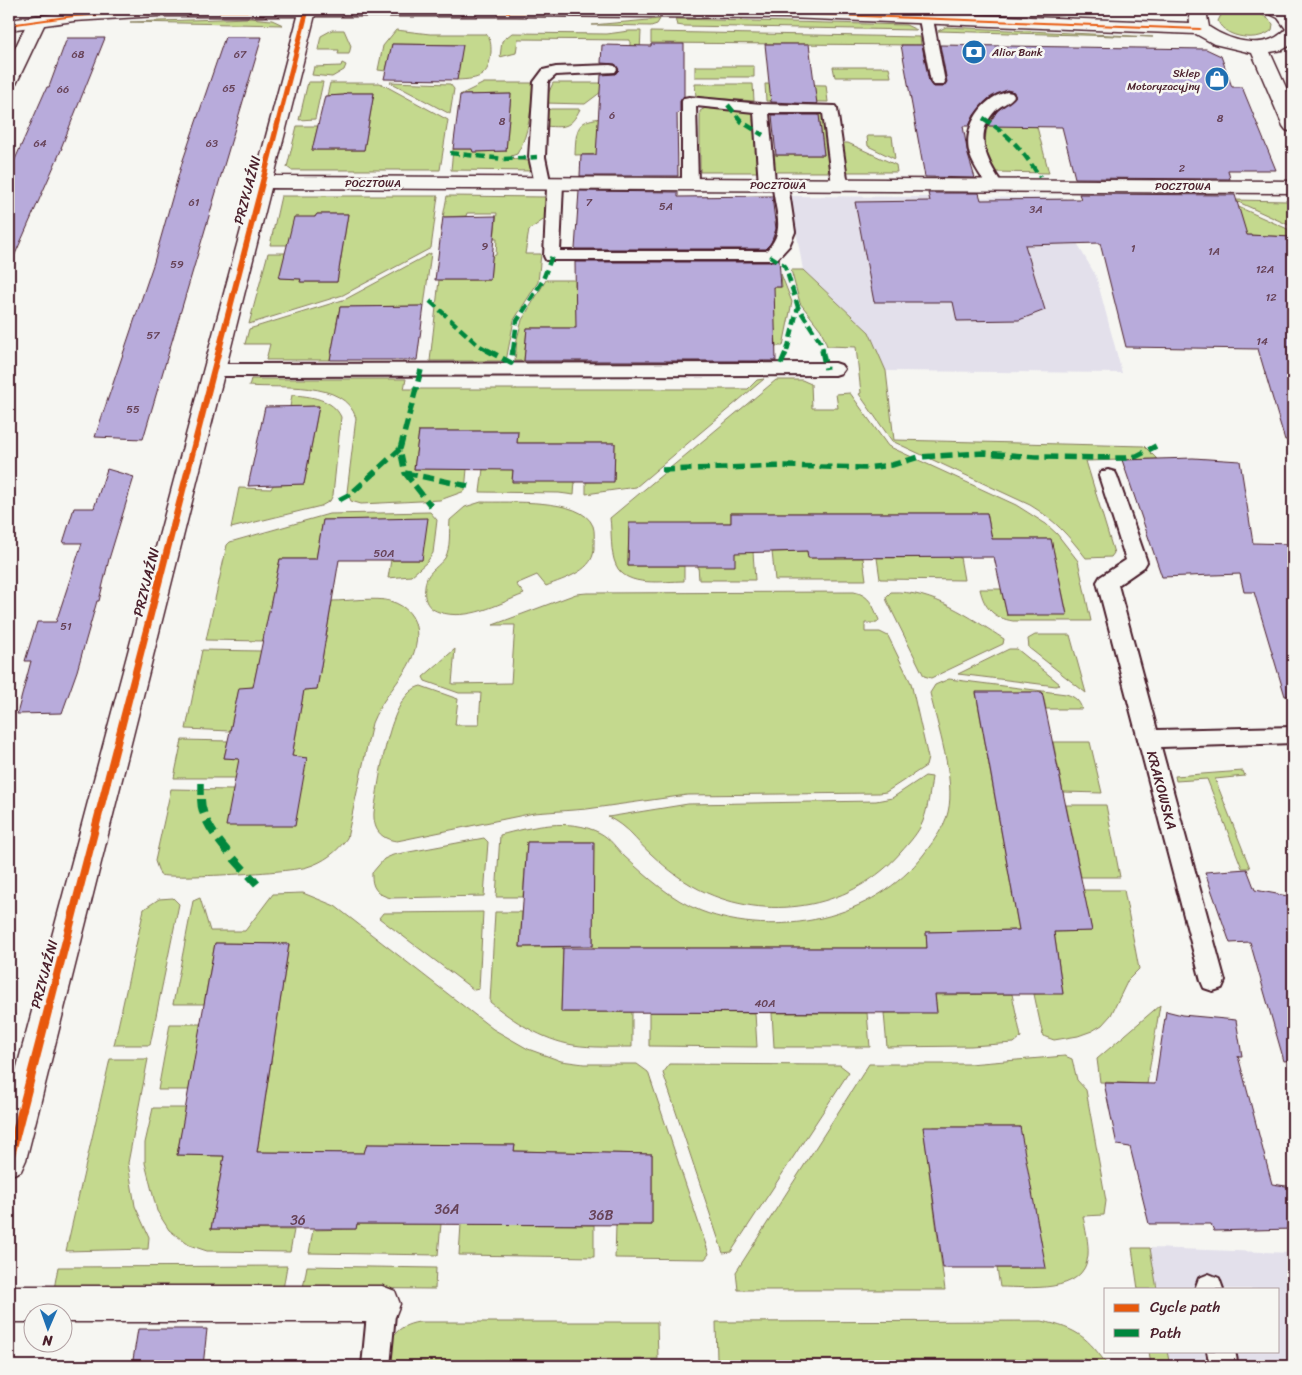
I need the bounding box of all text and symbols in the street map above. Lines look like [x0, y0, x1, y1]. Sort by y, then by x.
bank icon: Alior Bank [961, 39, 987, 65]
place label: Alior Bank [991, 43, 1043, 62]
house number: 68 [72, 45, 85, 64]
house number: 67 [234, 45, 247, 64]
place label: Sklep Motoryzacyjny [1127, 64, 1200, 96]
shop icon: Sklep Motoryzacyjny [1204, 66, 1230, 92]
house number: 65 [223, 79, 236, 98]
house number: 66 [57, 80, 69, 99]
house number: 6 [609, 106, 615, 125]
house number: 8 [1217, 109, 1224, 128]
house number: 8 [499, 112, 506, 131]
house number: 64 [33, 134, 47, 153]
house number: 63 [206, 134, 218, 153]
street label: PRZYJAŹNI [226, 152, 269, 227]
house number: 2 [1179, 159, 1186, 178]
street label: POCZTOWA [345, 174, 401, 193]
street label: POCZTOWA [750, 176, 806, 195]
street label: POCZTOWA [1155, 177, 1211, 196]
house number: 61 [189, 193, 200, 212]
house number: 7 [586, 193, 593, 212]
house number: 5A [659, 197, 673, 216]
house number: 3A [1029, 200, 1043, 219]
house number: 9 [482, 237, 489, 256]
house number: 1 [1131, 239, 1136, 258]
house number: 1A [1208, 242, 1220, 261]
house number: 59 [170, 255, 184, 274]
house number: 12A [1256, 260, 1274, 279]
house number: 12 [1265, 288, 1277, 307]
house number: 57 [146, 326, 160, 345]
house number: 14 [1256, 332, 1268, 351]
house number: 55 [126, 400, 140, 419]
street label: PRZYJAŹNI [126, 544, 167, 619]
house number: 50A [374, 544, 394, 563]
house number: 51 [60, 617, 72, 636]
street label: KRAKOWSKA [1139, 748, 1184, 832]
street label: PRZYJAŹNI [23, 936, 66, 1011]
house number: 40A [754, 994, 776, 1013]
house number: 36A [435, 1197, 459, 1222]
house number: 36B [589, 1203, 613, 1228]
house number: 36 [290, 1208, 306, 1233]
legend [1104, 1288, 1280, 1352]
text: Cycle path [1150, 1294, 1221, 1320]
north arrow [22, 1302, 72, 1352]
text: Path [1150, 1320, 1181, 1346]
text: N [42, 1328, 54, 1353]

